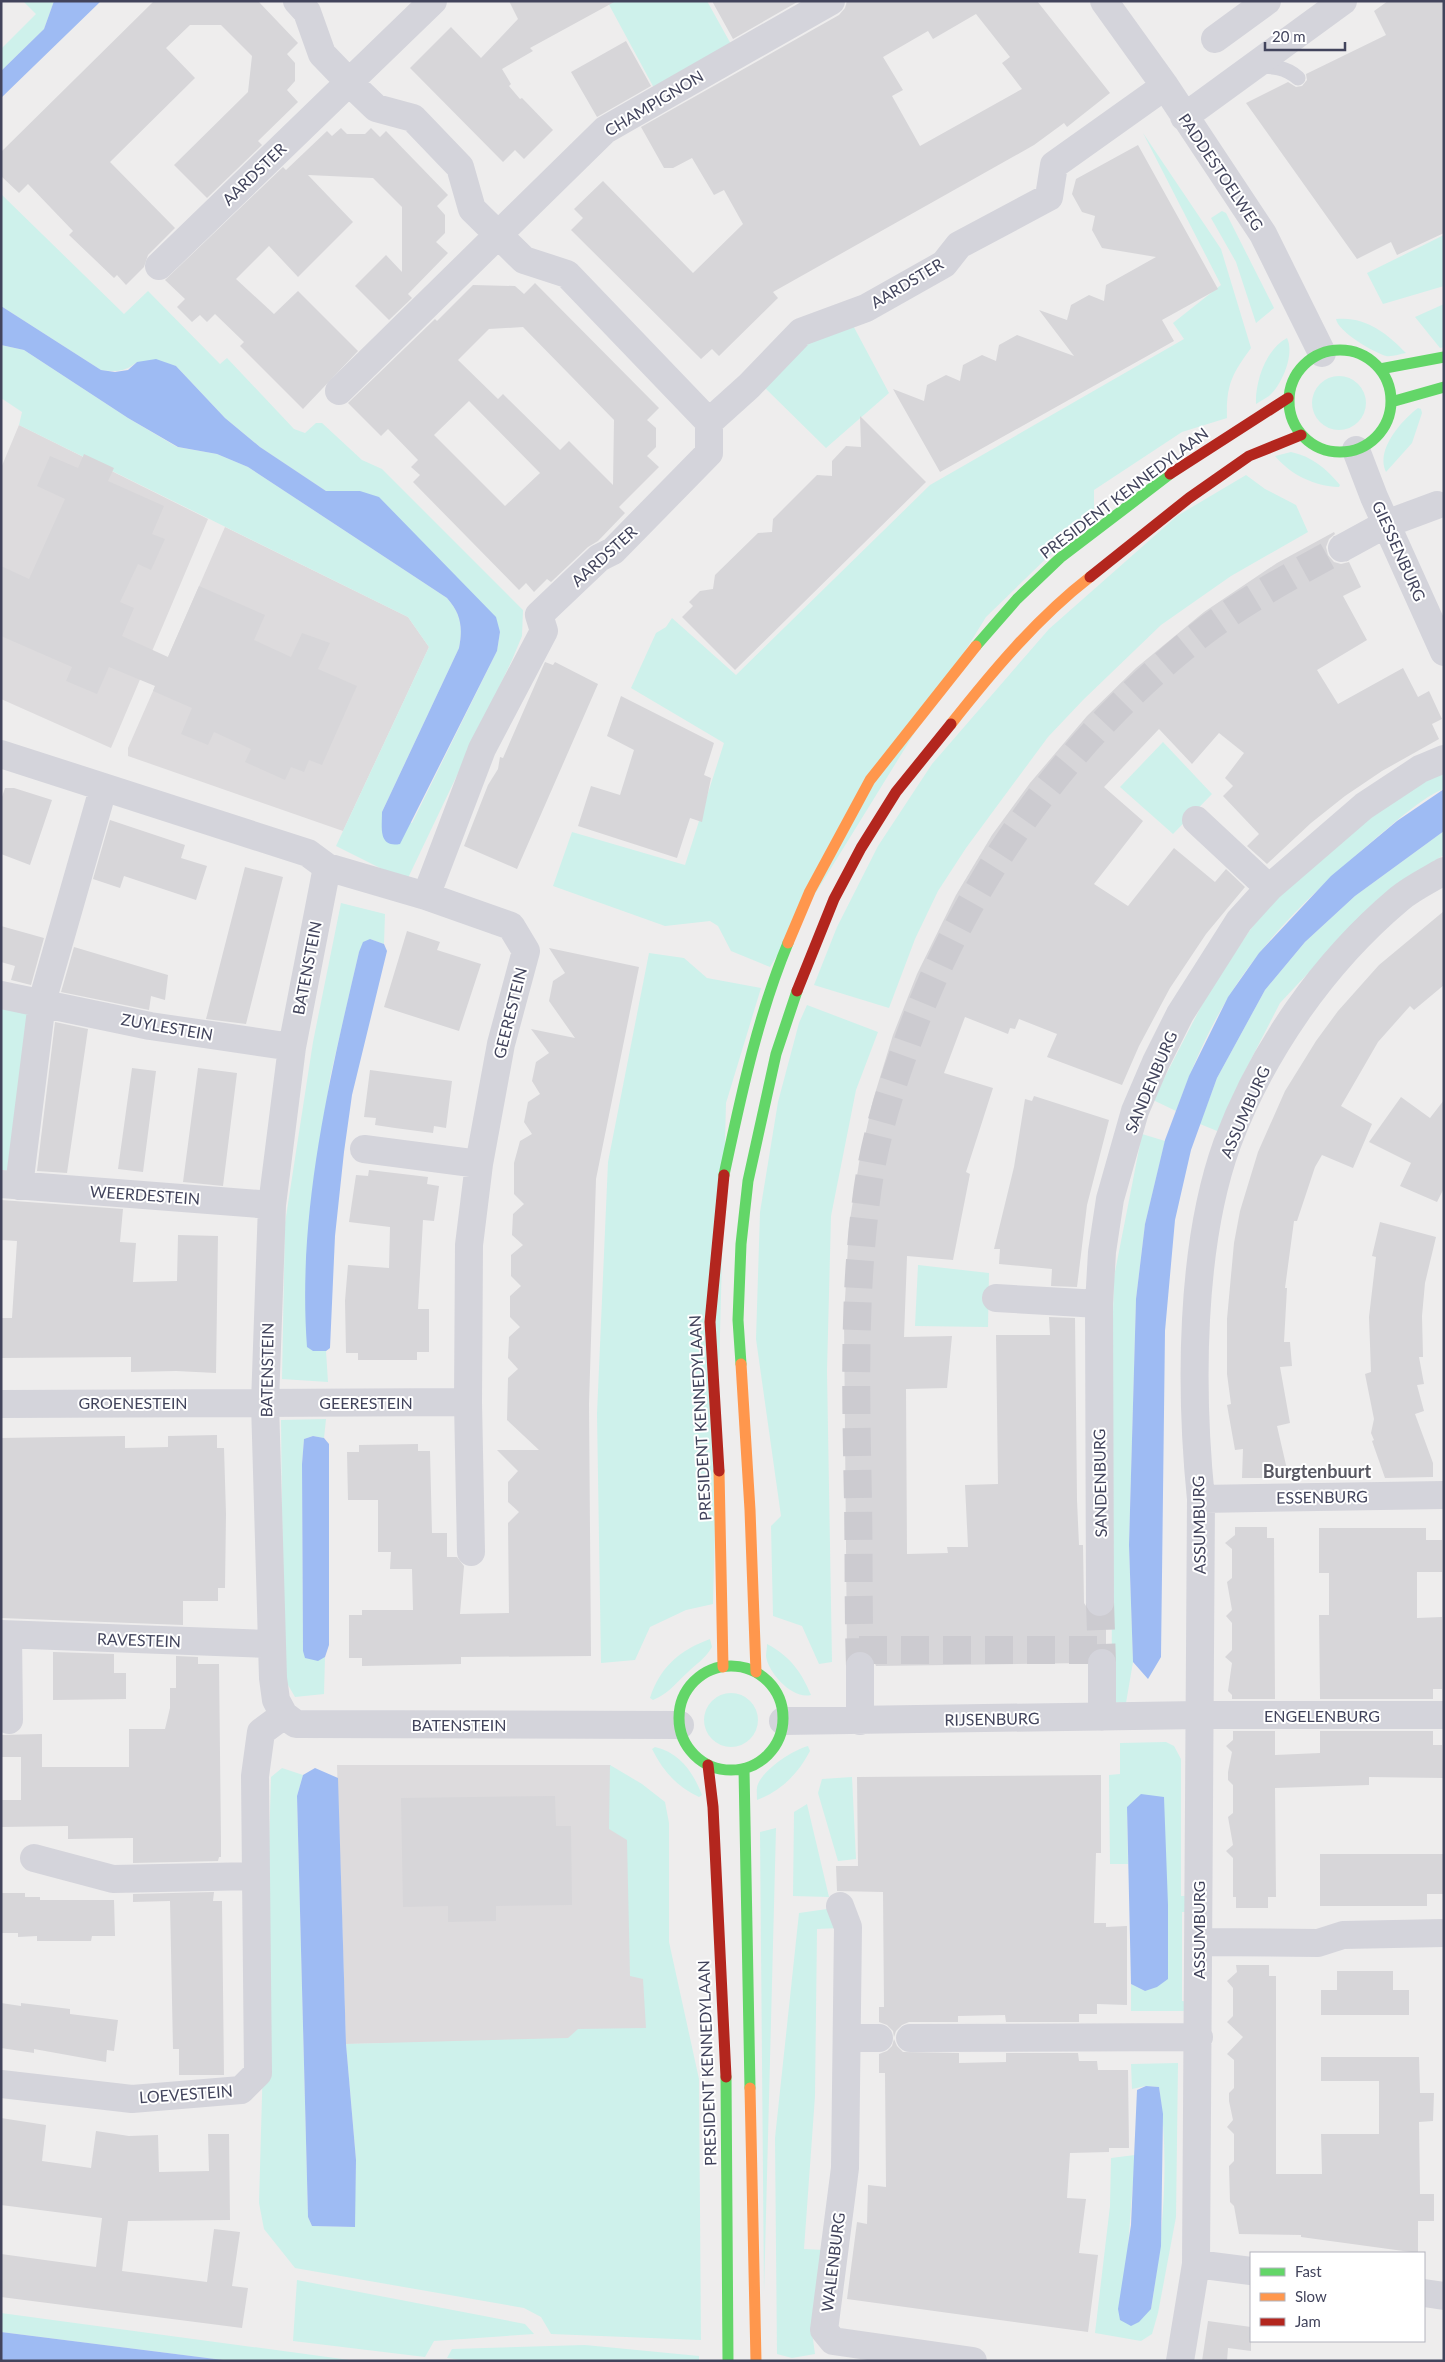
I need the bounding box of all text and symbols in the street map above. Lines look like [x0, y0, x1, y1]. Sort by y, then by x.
scale bar [1265, 20, 1345, 52]
text: 20 m [1272, 27, 1306, 45]
street label: CHAMPIGNON [601, 66, 706, 139]
street label: PADDESTOELWEG [1175, 109, 1268, 234]
street label: AARDSTER [218, 139, 289, 209]
street label: AARDSTER [867, 254, 946, 312]
street label: PRESIDENT KENNEDYLAAN [1036, 423, 1212, 562]
street label: GIESSENBURG [1369, 498, 1430, 604]
street label: AARDSTER [567, 521, 640, 590]
street label: BATENSTEIN [288, 920, 325, 1016]
street label: GEERESTEIN [489, 965, 530, 1061]
street label: ZUYLESTEIN [120, 1009, 214, 1044]
street label: SANDENBURG [1121, 1028, 1181, 1136]
street label: ASSUMBURG [1216, 1063, 1273, 1161]
street label: WEERDESTEIN [89, 1181, 201, 1208]
street label: PRESIDENT KENNEDYLAAN [685, 1315, 714, 1521]
street label: BATENSTEIN [256, 1322, 277, 1418]
street label: GROENESTEIN [78, 1393, 188, 1412]
street label: GEERESTEIN [319, 1393, 413, 1412]
street label: SANDENBURG [1089, 1428, 1110, 1538]
district label: Burgtenbuurt [1263, 1460, 1371, 1482]
street label: ASSUMBURG [1188, 1476, 1209, 1574]
street label: ESSENBURG [1276, 1486, 1368, 1507]
street label: RAVESTEIN [97, 1629, 181, 1650]
street label: ENGELENBURG [1264, 1706, 1380, 1725]
street label: RIJSENBURG [944, 1708, 1040, 1729]
street label: BATENSTEIN [412, 1715, 506, 1734]
street label: ASSUMBURG [1189, 1881, 1208, 1979]
street label: PRESIDENT KENNEDYLAAN [693, 1960, 720, 2166]
street label: LOEVESTEIN [138, 2081, 233, 2106]
street label: WALENBURG [817, 2211, 848, 2313]
legend [1250, 2252, 1425, 2342]
text: Fast [1295, 2262, 1322, 2280]
text: Slow [1295, 2287, 1327, 2305]
text: Jam [1295, 2312, 1321, 2330]

